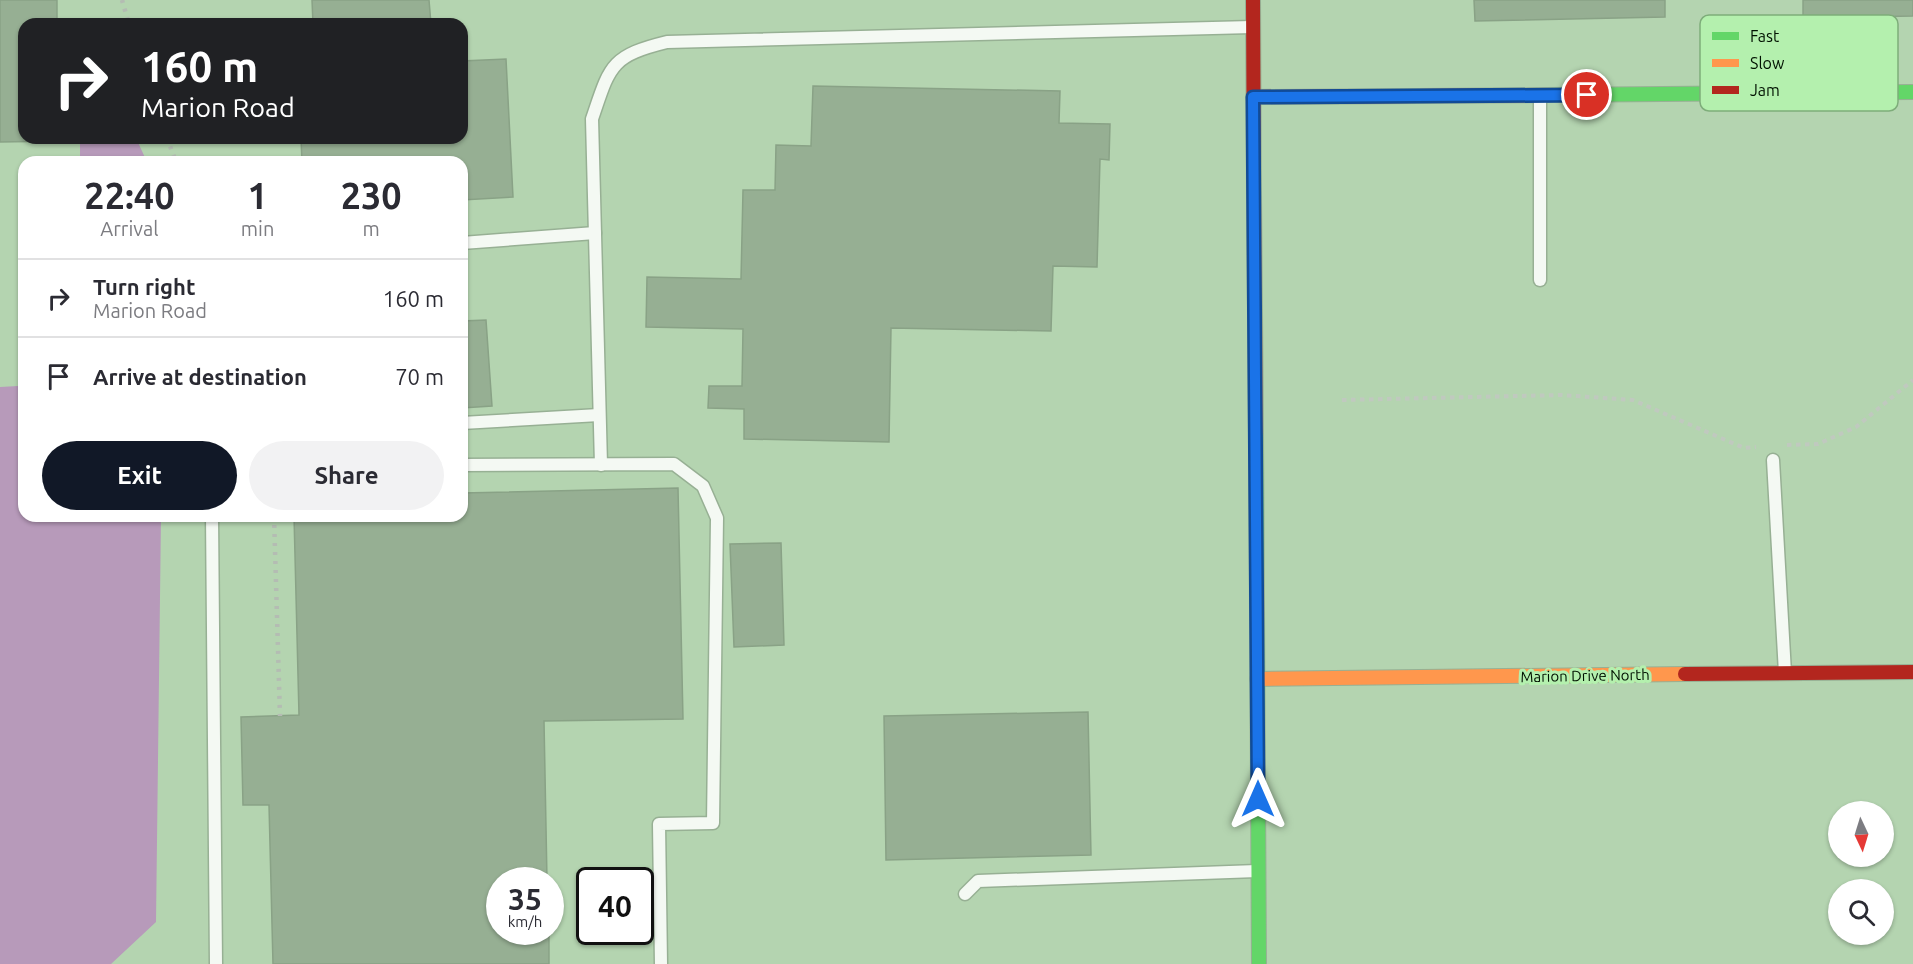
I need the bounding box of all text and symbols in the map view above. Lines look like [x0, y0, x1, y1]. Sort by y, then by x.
legend [1700, 15, 1898, 111]
text: Fast [1750, 27, 1780, 45]
icon: right [42, 42, 120, 120]
text: 160 m [141, 43, 258, 90]
text: Slow [1750, 54, 1785, 72]
pin [1561, 69, 1612, 120]
icon: arrive [1570, 78, 1603, 111]
text: Jam [1750, 81, 1780, 99]
text: Marion Road [141, 92, 295, 122]
text: 22:40 [84, 175, 174, 216]
text: 1 [247, 175, 268, 216]
text: 230 [341, 175, 402, 216]
text: Arrival [100, 217, 159, 240]
text: min [241, 217, 274, 240]
text: m [363, 217, 380, 240]
text: Turn right [93, 274, 195, 299]
icon: right [42, 282, 75, 315]
text: 160 m [383, 286, 444, 311]
text: Marion Road [93, 299, 207, 322]
icon: arrive [42, 360, 75, 393]
text: Arrive at destination [93, 364, 307, 389]
text: 70 m [395, 364, 444, 389]
button: Exit [42, 441, 237, 510]
button: Share [249, 441, 444, 510]
street label: Marion Drive North [1520, 666, 1650, 685]
position arrow [1226, 767, 1290, 831]
north arrow [1828, 801, 1894, 867]
map controls [1828, 801, 1894, 945]
speed limit sign: 40 [576, 867, 654, 945]
button: search [1828, 879, 1894, 945]
text: 35 [508, 882, 542, 916]
text: km/h [508, 913, 542, 930]

